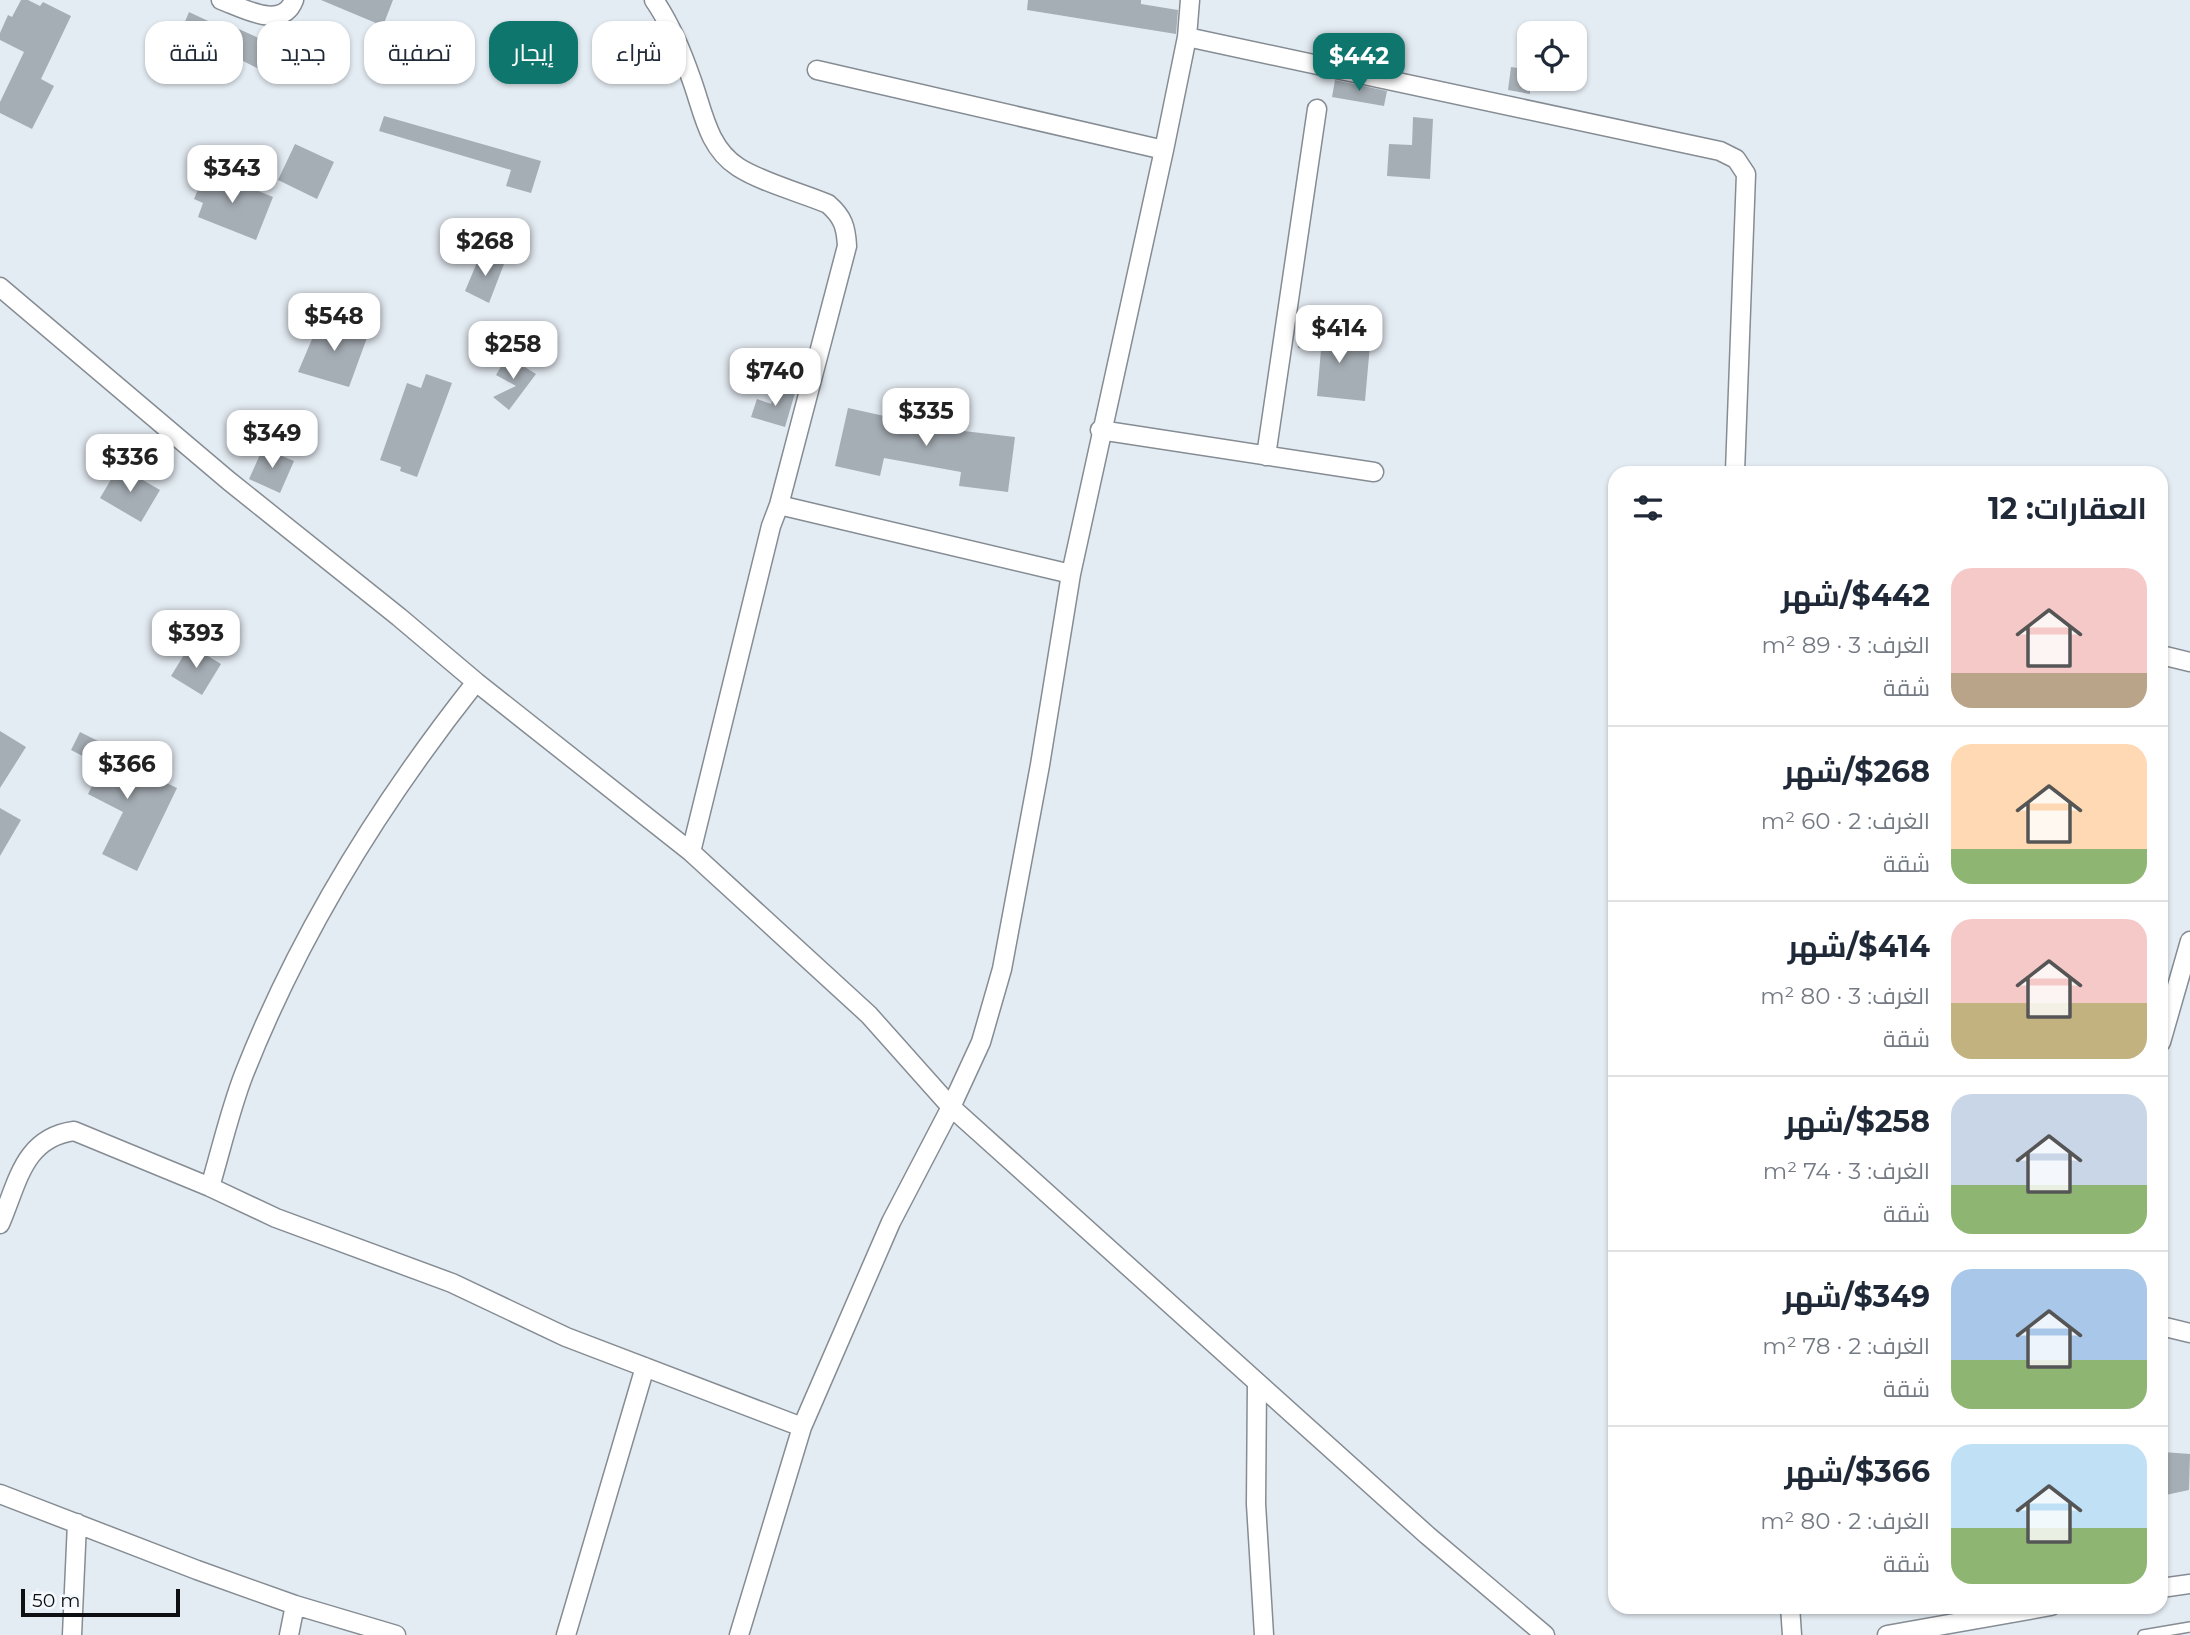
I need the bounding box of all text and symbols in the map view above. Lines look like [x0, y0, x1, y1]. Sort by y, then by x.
chip: شقة [145, 21, 243, 84]
chip: جديد [257, 21, 350, 84]
chip: تصفية [364, 21, 475, 84]
chip: إيجار [489, 21, 578, 84]
chip: شراء [592, 21, 686, 84]
map controls [1517, 21, 1587, 91]
button: locate [1517, 21, 1587, 91]
pin: $442 [1318, 34, 1400, 93]
text: $442 [1329, 42, 1389, 70]
pin: $343 [191, 146, 273, 205]
text: $343 [203, 154, 261, 182]
pin: $268 [444, 218, 526, 278]
text: $268 [456, 227, 514, 255]
pin: $548 [293, 294, 375, 353]
text: $548 [304, 302, 364, 330]
pin: $414 [1298, 306, 1380, 365]
text: $414 [1311, 314, 1367, 342]
pin: $258 [472, 322, 554, 381]
text: $258 [484, 330, 542, 358]
pin: $740 [734, 348, 816, 408]
text: $740 [746, 357, 804, 385]
pin: $335 [885, 388, 967, 448]
text: $335 [898, 397, 954, 425]
pin: $349 [231, 410, 313, 470]
text: $349 [243, 419, 301, 447]
pin: $336 [89, 434, 171, 494]
text: $336 [102, 443, 158, 471]
icon: filters [1629, 489, 1667, 527]
text: العقارات: 12 [1988, 490, 2147, 527]
text: $442/شهر [1781, 577, 1930, 614]
icon: home [2007, 596, 2091, 680]
pin: $393 [155, 610, 237, 670]
text: $393 [168, 619, 224, 647]
text: الغرف: 3 · 89 m² [1761, 631, 1930, 659]
text: شقة [1883, 674, 1930, 702]
pin: $366 [86, 742, 168, 801]
text: $366 [98, 750, 156, 778]
text: $268/شهر [1784, 753, 1930, 790]
icon: home [2007, 772, 2091, 856]
text: الغرف: 2 · 60 m² [1761, 807, 1930, 835]
text: شقة [1883, 850, 1930, 878]
text: $414/شهر [1788, 928, 1930, 965]
icon: home [2007, 947, 2091, 1031]
text: الغرف: 3 · 80 m² [1760, 982, 1930, 1010]
text: شقة [1883, 1025, 1930, 1053]
text: $258/شهر [1785, 1103, 1930, 1140]
icon: home [2007, 1122, 2091, 1206]
text: الغرف: 3 · 74 m² [1763, 1157, 1930, 1185]
text: شقة [1883, 1200, 1930, 1228]
text: $349/شهر [1783, 1278, 1930, 1315]
icon: home [2007, 1297, 2091, 1381]
text: الغرف: 2 · 78 m² [1762, 1332, 1930, 1360]
text: شقة [1883, 1375, 1930, 1403]
text: $366/شهر [1785, 1453, 1930, 1490]
icon: home [2007, 1472, 2091, 1556]
text: الغرف: 2 · 80 m² [1760, 1507, 1930, 1535]
text: شقة [1883, 1550, 1930, 1578]
scale bar [21, 1586, 180, 1618]
text: 50 m [32, 1589, 80, 1612]

